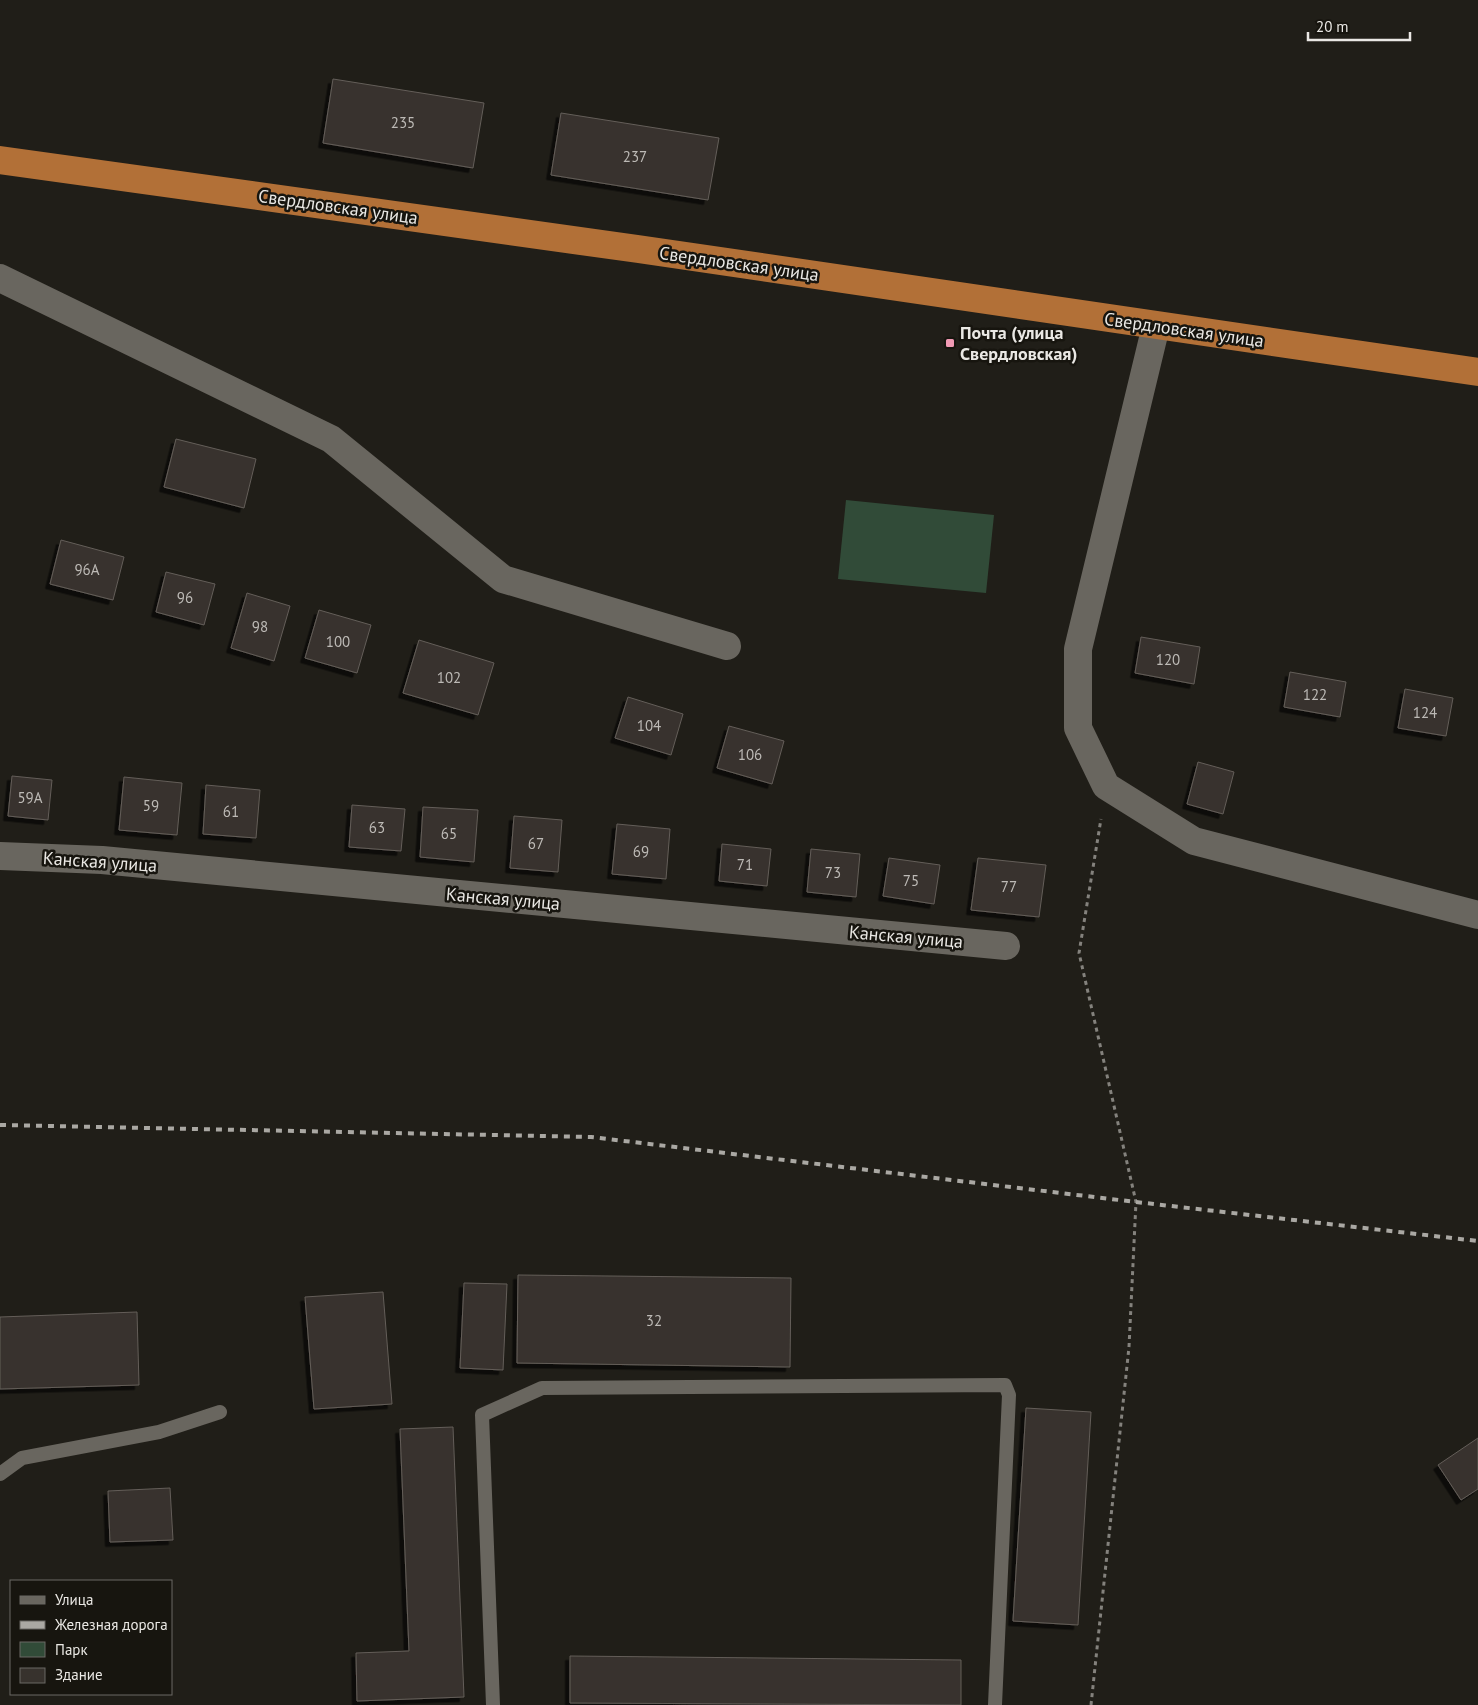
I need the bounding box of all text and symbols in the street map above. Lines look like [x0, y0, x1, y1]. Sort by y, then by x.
scale bar [1308, 10, 1410, 42]
text: 20 m [1316, 17, 1349, 36]
house number: 235 [391, 113, 415, 132]
house number: 237 [623, 147, 647, 166]
street label: Свердловская улица [257, 184, 419, 229]
street label: Свердловская улица [658, 241, 820, 286]
street label: Свердловская улица [1103, 307, 1265, 352]
place label: Почта (улица Свердловская) [960, 321, 1077, 365]
marker: Почта (улица Свердловская) [944, 337, 956, 349]
house number: 96А [74, 560, 100, 579]
house number: 96 [177, 588, 193, 607]
house number: 98 [252, 617, 268, 636]
house number: 100 [326, 632, 350, 651]
house number: 120 [1156, 650, 1180, 669]
house number: 102 [437, 668, 461, 687]
house number: 122 [1303, 685, 1327, 704]
house number: 124 [1413, 703, 1437, 722]
house number: 104 [637, 716, 661, 735]
house number: 106 [738, 745, 762, 764]
house number: 59А [17, 788, 43, 807]
house number: 59 [143, 796, 159, 815]
house number: 61 [223, 802, 239, 821]
house number: 63 [369, 818, 385, 837]
house number: 65 [441, 824, 457, 843]
house number: 67 [528, 834, 544, 853]
house number: 69 [633, 842, 649, 861]
street label: Канская улица [42, 846, 158, 877]
house number: 71 [737, 855, 753, 874]
house number: 73 [825, 863, 841, 882]
house number: 75 [903, 871, 919, 890]
house number: 77 [1001, 877, 1017, 896]
street label: Канская улица [445, 882, 561, 915]
street label: Канская улица [848, 920, 964, 953]
house number: 32 [646, 1311, 662, 1330]
legend [10, 1580, 172, 1695]
text: Улица [55, 1590, 93, 1609]
text: Железная дорога [54, 1615, 168, 1634]
text: Парк [55, 1640, 88, 1659]
text: Здание [55, 1665, 103, 1684]

